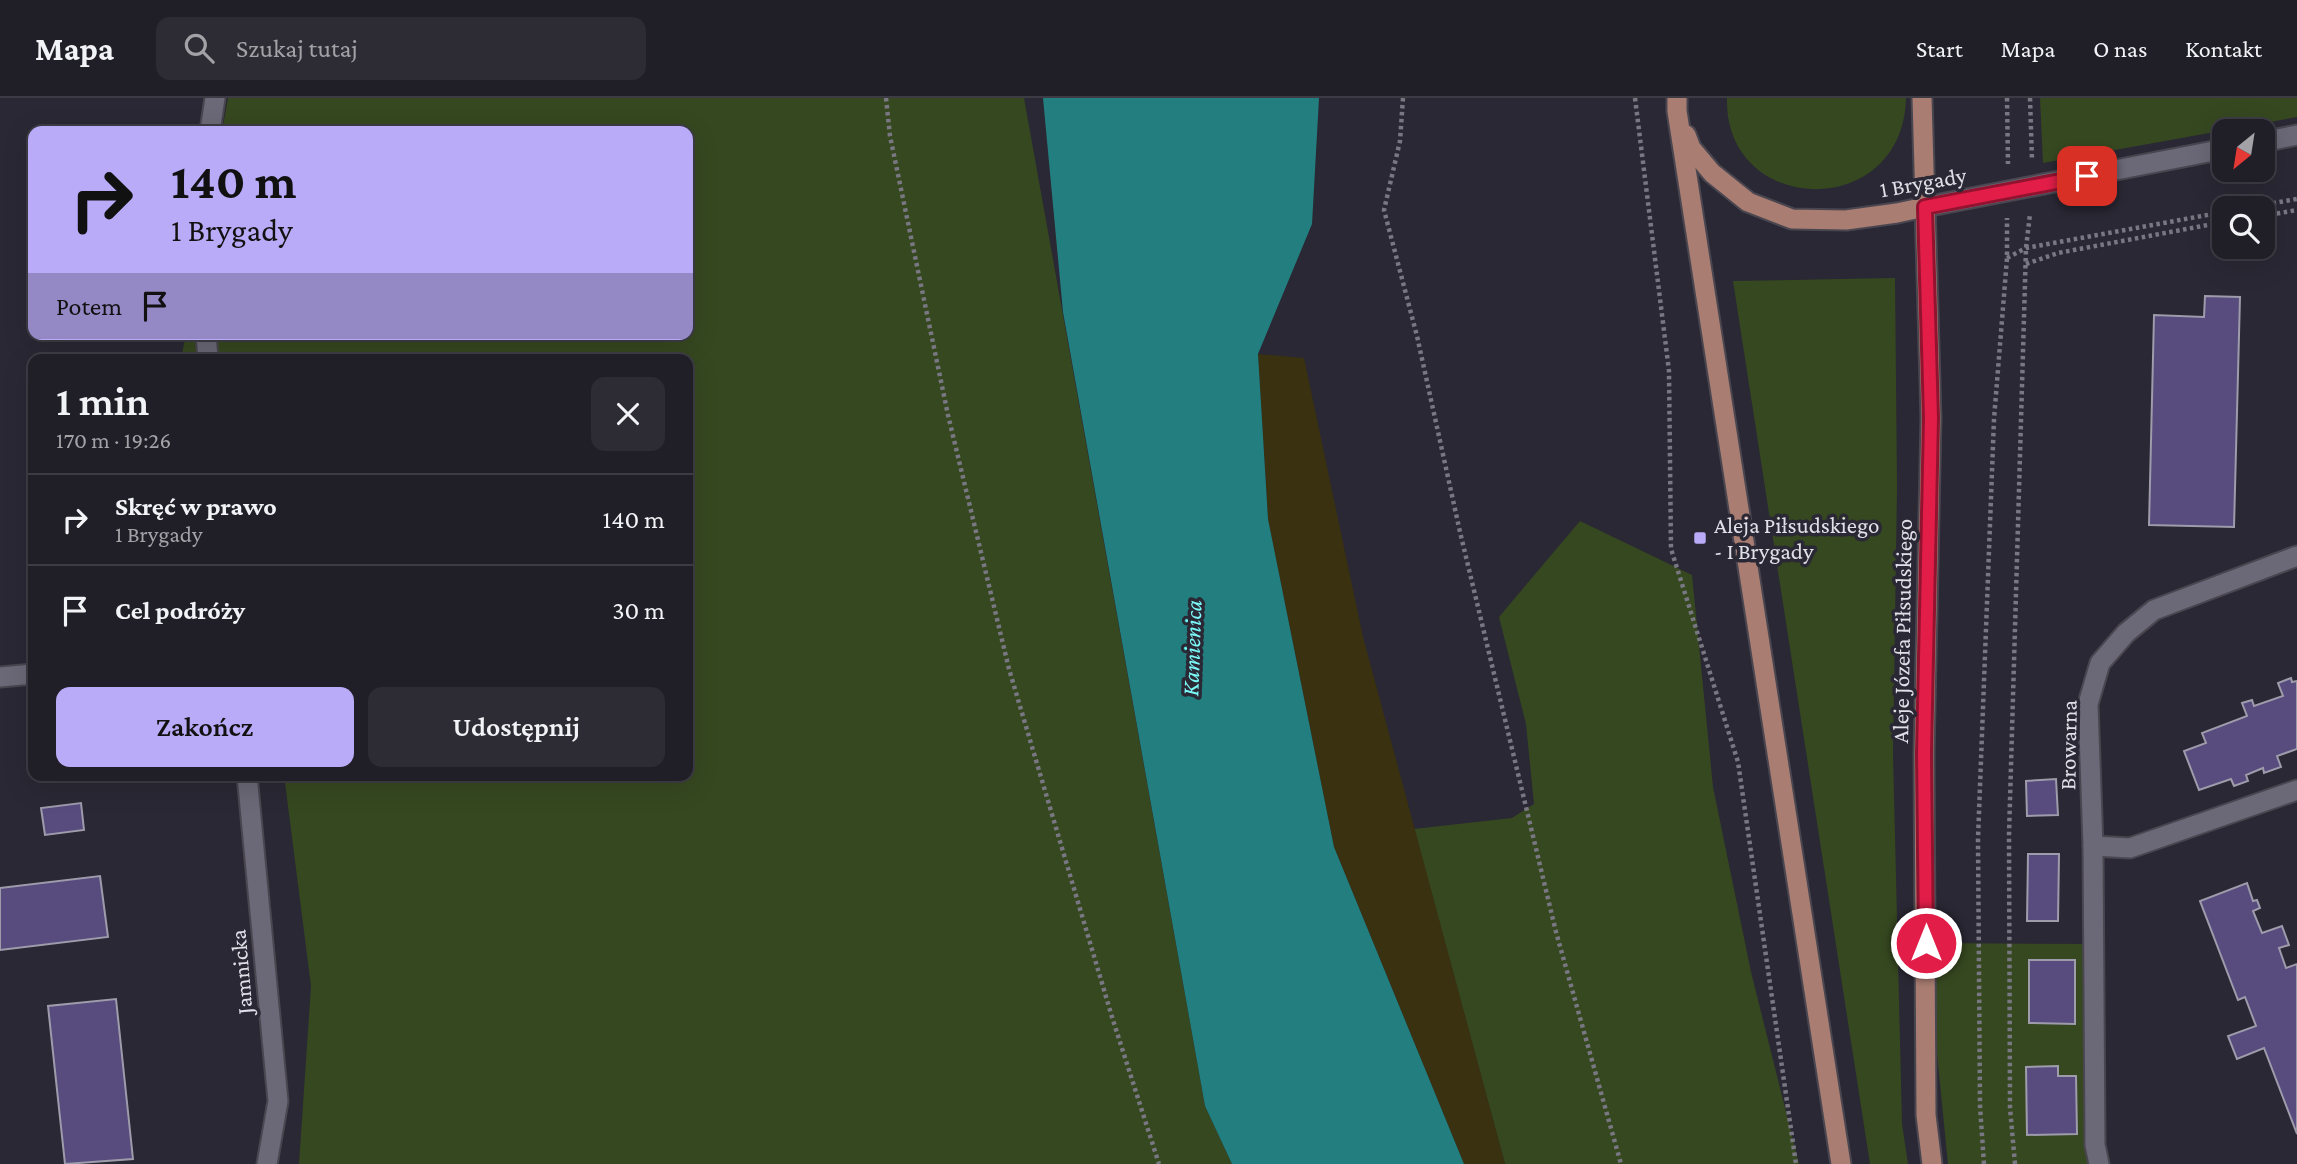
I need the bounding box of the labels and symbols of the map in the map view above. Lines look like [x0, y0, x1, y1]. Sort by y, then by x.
north arrow [2212, 119, 2275, 182]
pin [2057, 146, 2117, 206]
street label: 1 Brygady [1878, 162, 1969, 202]
place label: Aleja Piłsudskiego - I Brygady [1714, 512, 1879, 564]
street label: Aleje Józefa Piłsudskiego [1887, 518, 1917, 744]
marker: Aleja Piłsudskiego - I Brygady [1692, 530, 1708, 546]
water label: Kamienica [1176, 599, 1207, 697]
street label: Browarna [2054, 699, 2082, 790]
position arrow [1889, 906, 1963, 980]
street label: Jamnicka [224, 928, 258, 1018]

